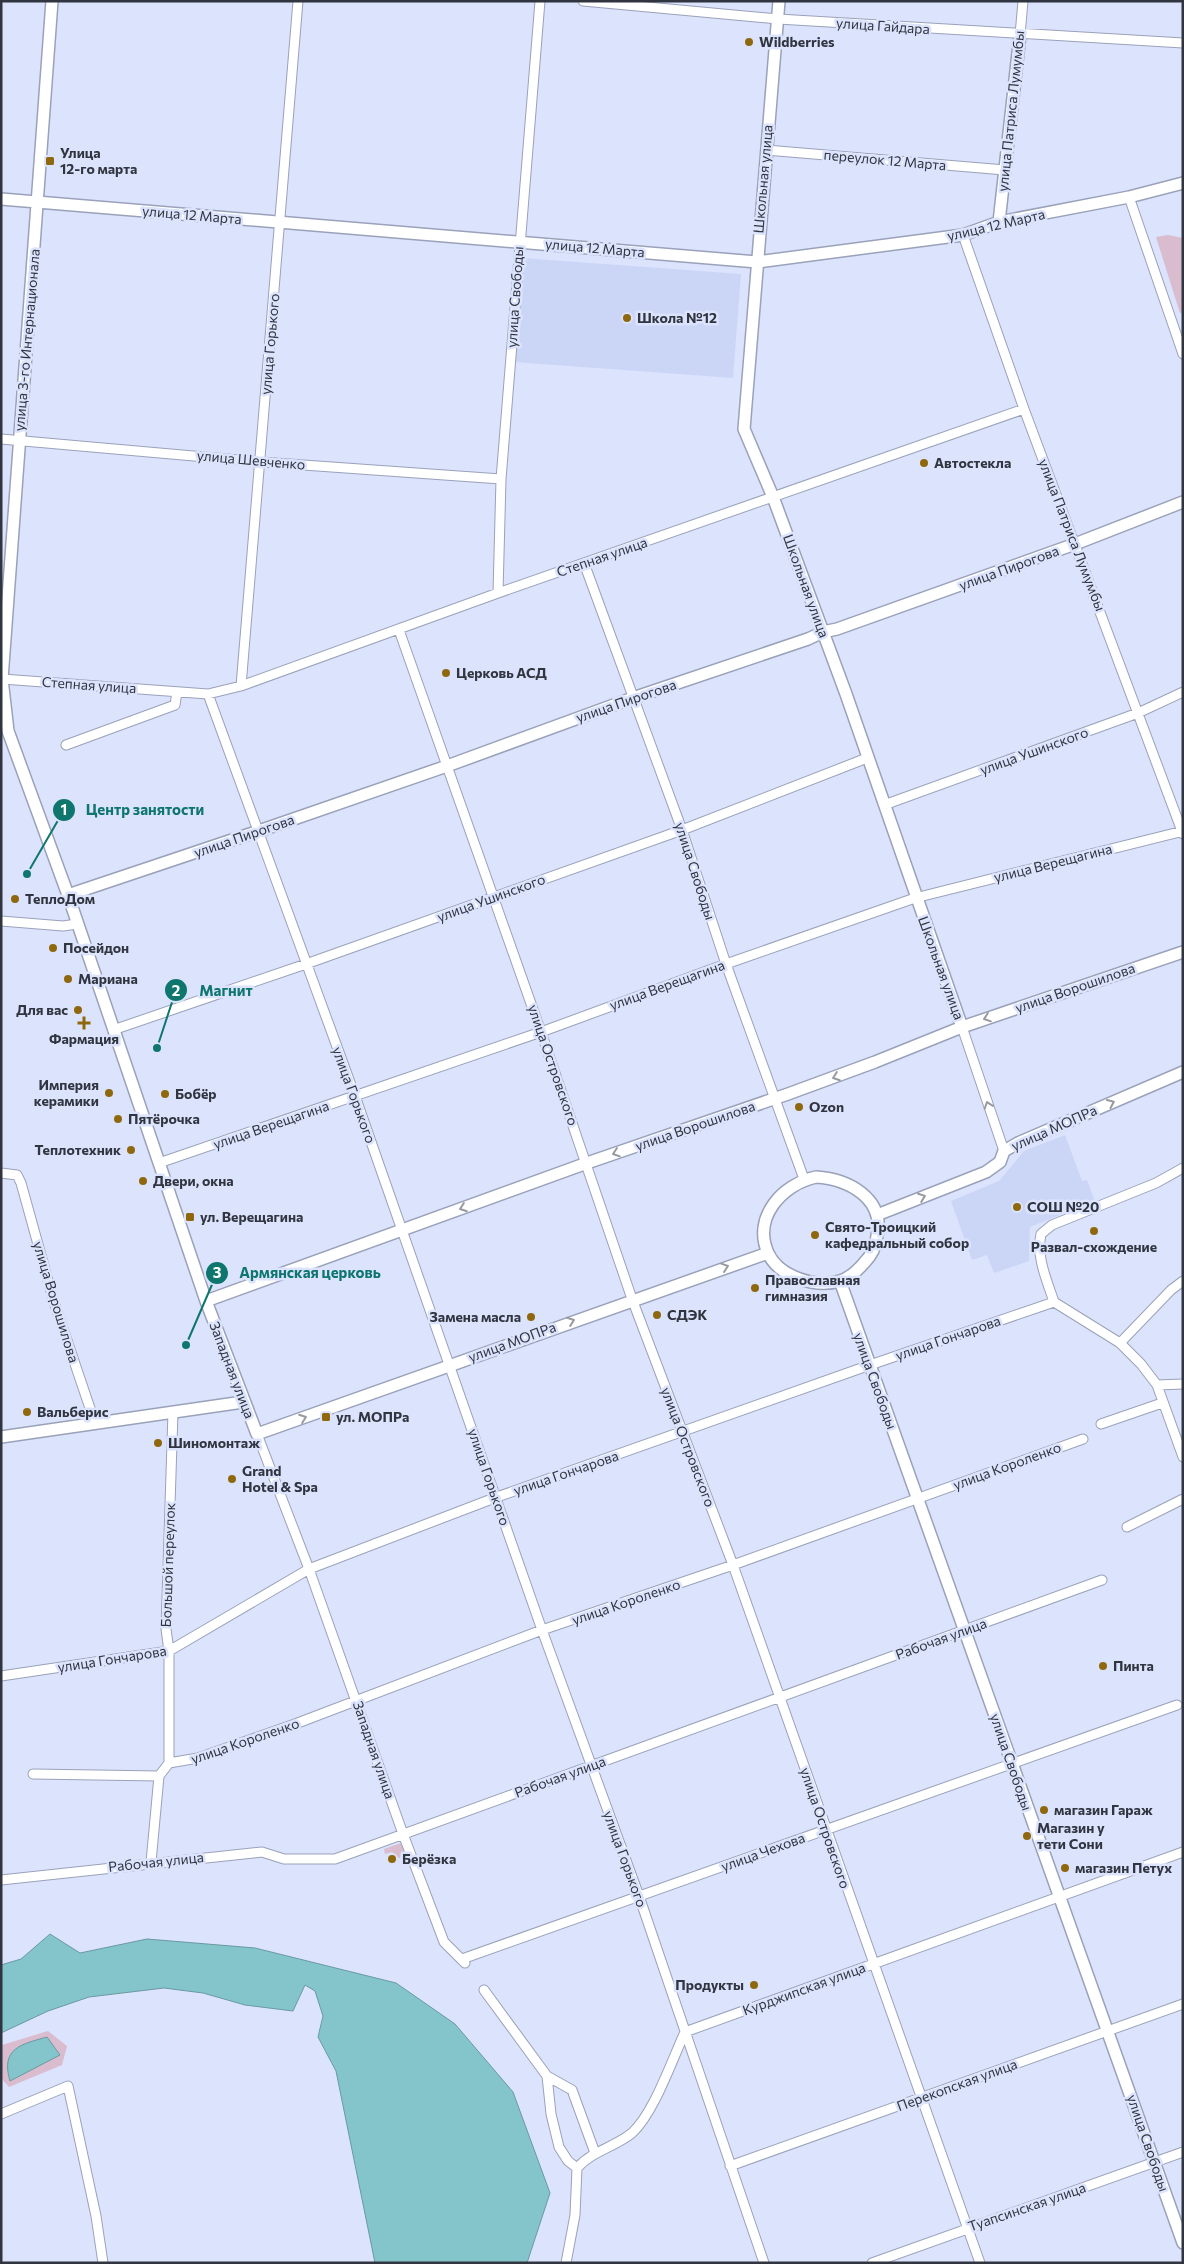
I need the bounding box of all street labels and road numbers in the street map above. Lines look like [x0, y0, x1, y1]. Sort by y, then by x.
street label: улица Гайдара [836, 14, 930, 37]
street label: улица Патриса Лумумбы [994, 30, 1027, 192]
street label: Школьная улица [749, 124, 776, 234]
street label: переулок 12 Марта [823, 146, 947, 173]
street label: улица 12 Марта [142, 202, 243, 227]
street label: улица 12 Марта [945, 205, 1046, 244]
street label: улица 12 Марта [545, 235, 646, 260]
street label: улица Свободы [502, 246, 527, 348]
street label: улица 3-го Интернационала [10, 248, 43, 432]
street label: улица Горького [257, 293, 282, 395]
street label: улица Шевченко [196, 446, 306, 473]
street label: улица Патриса Лумумбы [1036, 456, 1109, 613]
street label: Школьная улица [780, 532, 833, 640]
street label: Степная улица [554, 533, 649, 580]
street label: улица Пирогова [957, 542, 1061, 593]
street label: Степная улица [41, 673, 137, 696]
street label: улица Пирогова [573, 675, 678, 726]
street label: улица Ушинского [977, 723, 1090, 778]
street label: улица Пирогова [191, 810, 296, 861]
street label: улица Свободы [672, 820, 719, 922]
street label: улица Верещагина [992, 840, 1114, 885]
street label: улица Ушинского [434, 870, 547, 925]
street label: Школьная улица [915, 914, 968, 1022]
street label: улица Верещагина [607, 956, 727, 1013]
street label: улица Ворошилова [1013, 959, 1137, 1016]
street label: улица Островского [525, 1002, 582, 1128]
street label: улица Горького [329, 1044, 380, 1145]
street label: улица Верещагина [211, 1097, 331, 1152]
street label: улица Ворошилова [633, 1097, 757, 1154]
street label: улица МОПРа [1008, 1101, 1099, 1154]
street label: улица Ворошилова [30, 1239, 83, 1364]
street label: улица Гончарова [893, 1312, 1003, 1363]
street label: улица МОПРа [466, 1318, 558, 1365]
street label: Западная улица [206, 1319, 259, 1421]
street label: улица Свободы [850, 1330, 901, 1431]
street label: улица Островского [658, 1385, 719, 1509]
street label: улица Горького [465, 1426, 514, 1528]
street label: улица Короленко [951, 1438, 1063, 1493]
street label: улица Гончарова [511, 1447, 621, 1498]
street label: Большой переулок [157, 1502, 178, 1627]
street label: улица Короленко [569, 1575, 682, 1628]
street label: Рабочая улица [893, 1614, 989, 1663]
street label: улица Гончарова [56, 1642, 168, 1676]
street label: Западная улица [350, 1699, 399, 1801]
street label: улица Свободы [987, 1711, 1036, 1813]
street label: улица Короленко [188, 1714, 301, 1767]
street label: Рабочая улица [512, 1752, 608, 1801]
street label: улица Островского [797, 1765, 854, 1891]
street label: улица Горького [600, 1808, 651, 1909]
street label: улица Чехова [719, 1828, 807, 1875]
street label: Рабочая улица [107, 1848, 205, 1875]
street label: Курджипская улица [740, 1958, 868, 2019]
street label: Перекопская улица [894, 2055, 1019, 2114]
street label: улица Свободы [1124, 2092, 1173, 2194]
street label: Туапсинская улица [966, 2178, 1088, 2235]

